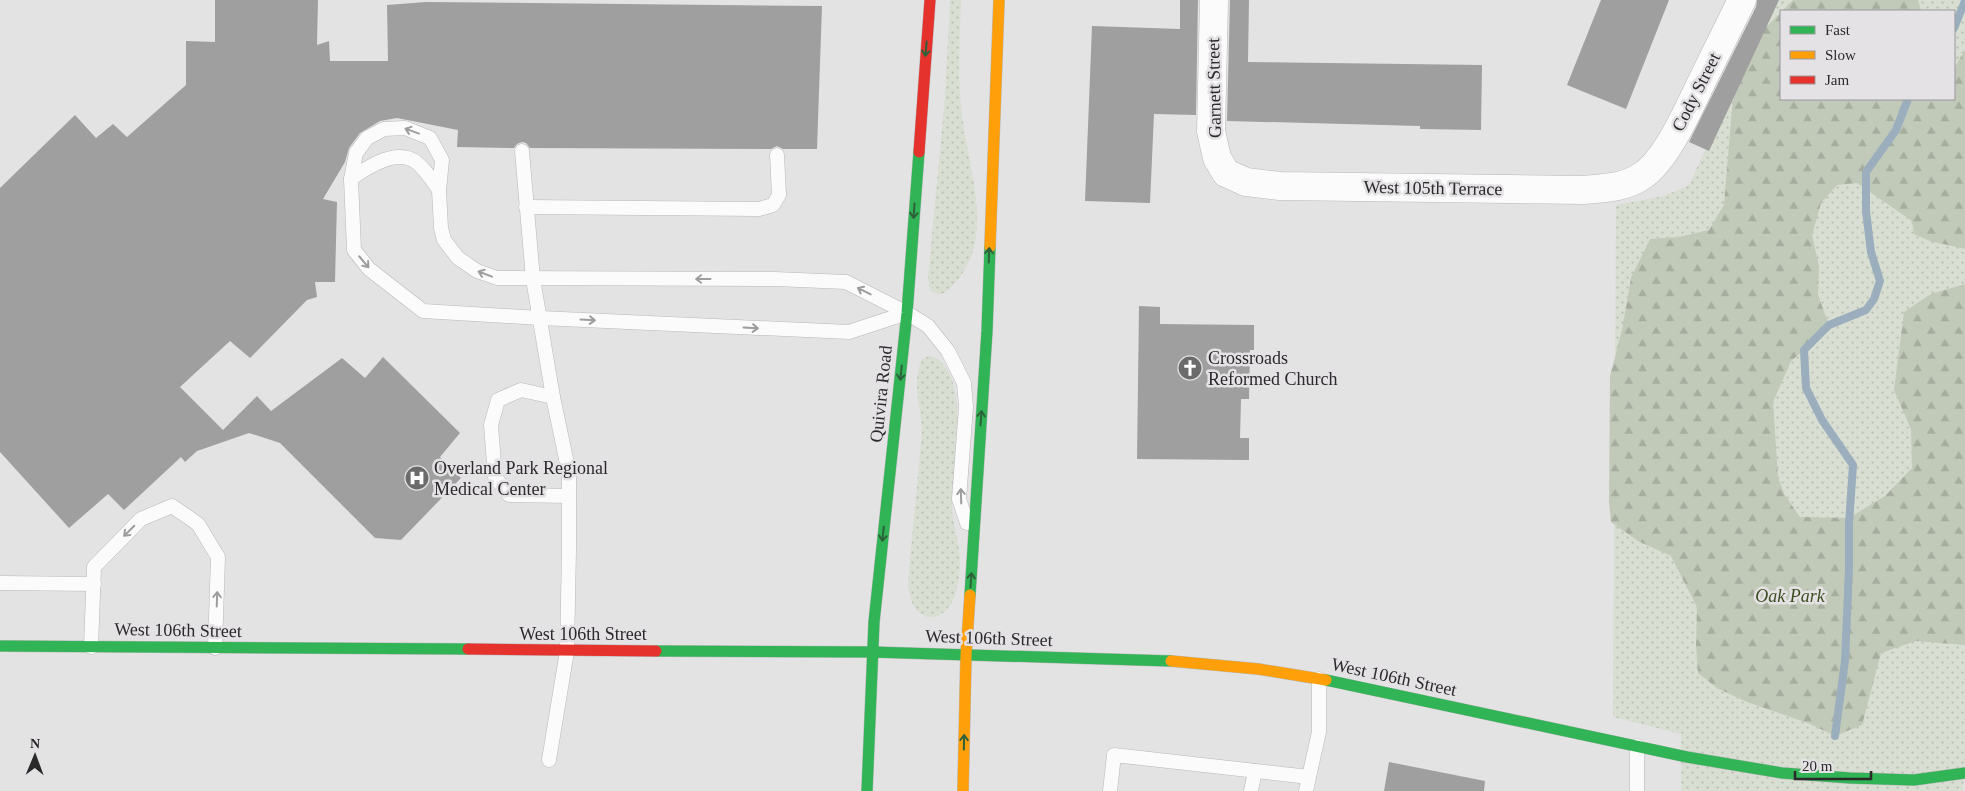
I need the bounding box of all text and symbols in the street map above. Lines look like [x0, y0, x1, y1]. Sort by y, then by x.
legend [1780, 10, 1955, 100]
text: Fast [1825, 22, 1851, 38]
street label: Garnett Street [1203, 38, 1225, 138]
one-way arrow [921, 40, 931, 56]
text: Slow [1825, 47, 1856, 63]
street label: Cody Street [1668, 49, 1724, 135]
text: Jam [1825, 72, 1849, 88]
one-way arrow [405, 126, 420, 135]
street label: West 105th Terrace [1363, 177, 1503, 199]
one-way arrow [909, 202, 918, 218]
one-way arrow [985, 248, 994, 264]
one-way arrow [358, 256, 369, 269]
one-way arrow [478, 269, 493, 278]
one-way arrow [696, 274, 712, 284]
one-way arrow [856, 286, 871, 296]
one-way arrow [580, 316, 596, 325]
one-way arrow [742, 323, 759, 333]
street label: Quivira Road [866, 344, 896, 444]
place label: Crossroads Reformed Church [1208, 348, 1337, 389]
church icon: Crossroads Reformed Church [1177, 355, 1203, 381]
one-way arrow [896, 364, 906, 380]
one-way arrow [977, 410, 986, 426]
place label: Overland Park Regional Medical Center [434, 458, 608, 499]
hospital icon: Overland Park Regional Medical Center [404, 465, 430, 491]
one-way arrow [956, 488, 965, 504]
one-way arrow [123, 525, 135, 537]
one-way arrow [878, 526, 888, 542]
one-way arrow [966, 572, 975, 588]
park label: Oak Park [1755, 586, 1826, 606]
one-way arrow [212, 591, 221, 607]
street label: West 106th Street [114, 619, 242, 641]
street label: West 106th Street [519, 624, 647, 644]
street label: West 106th Street [925, 626, 1053, 650]
street label: West 106th Street [1330, 654, 1458, 700]
north arrow [10, 731, 60, 781]
one-way arrow [959, 735, 969, 751]
text: N [30, 736, 40, 751]
scale bar [1795, 748, 1871, 780]
text: 20 m [1802, 758, 1833, 774]

